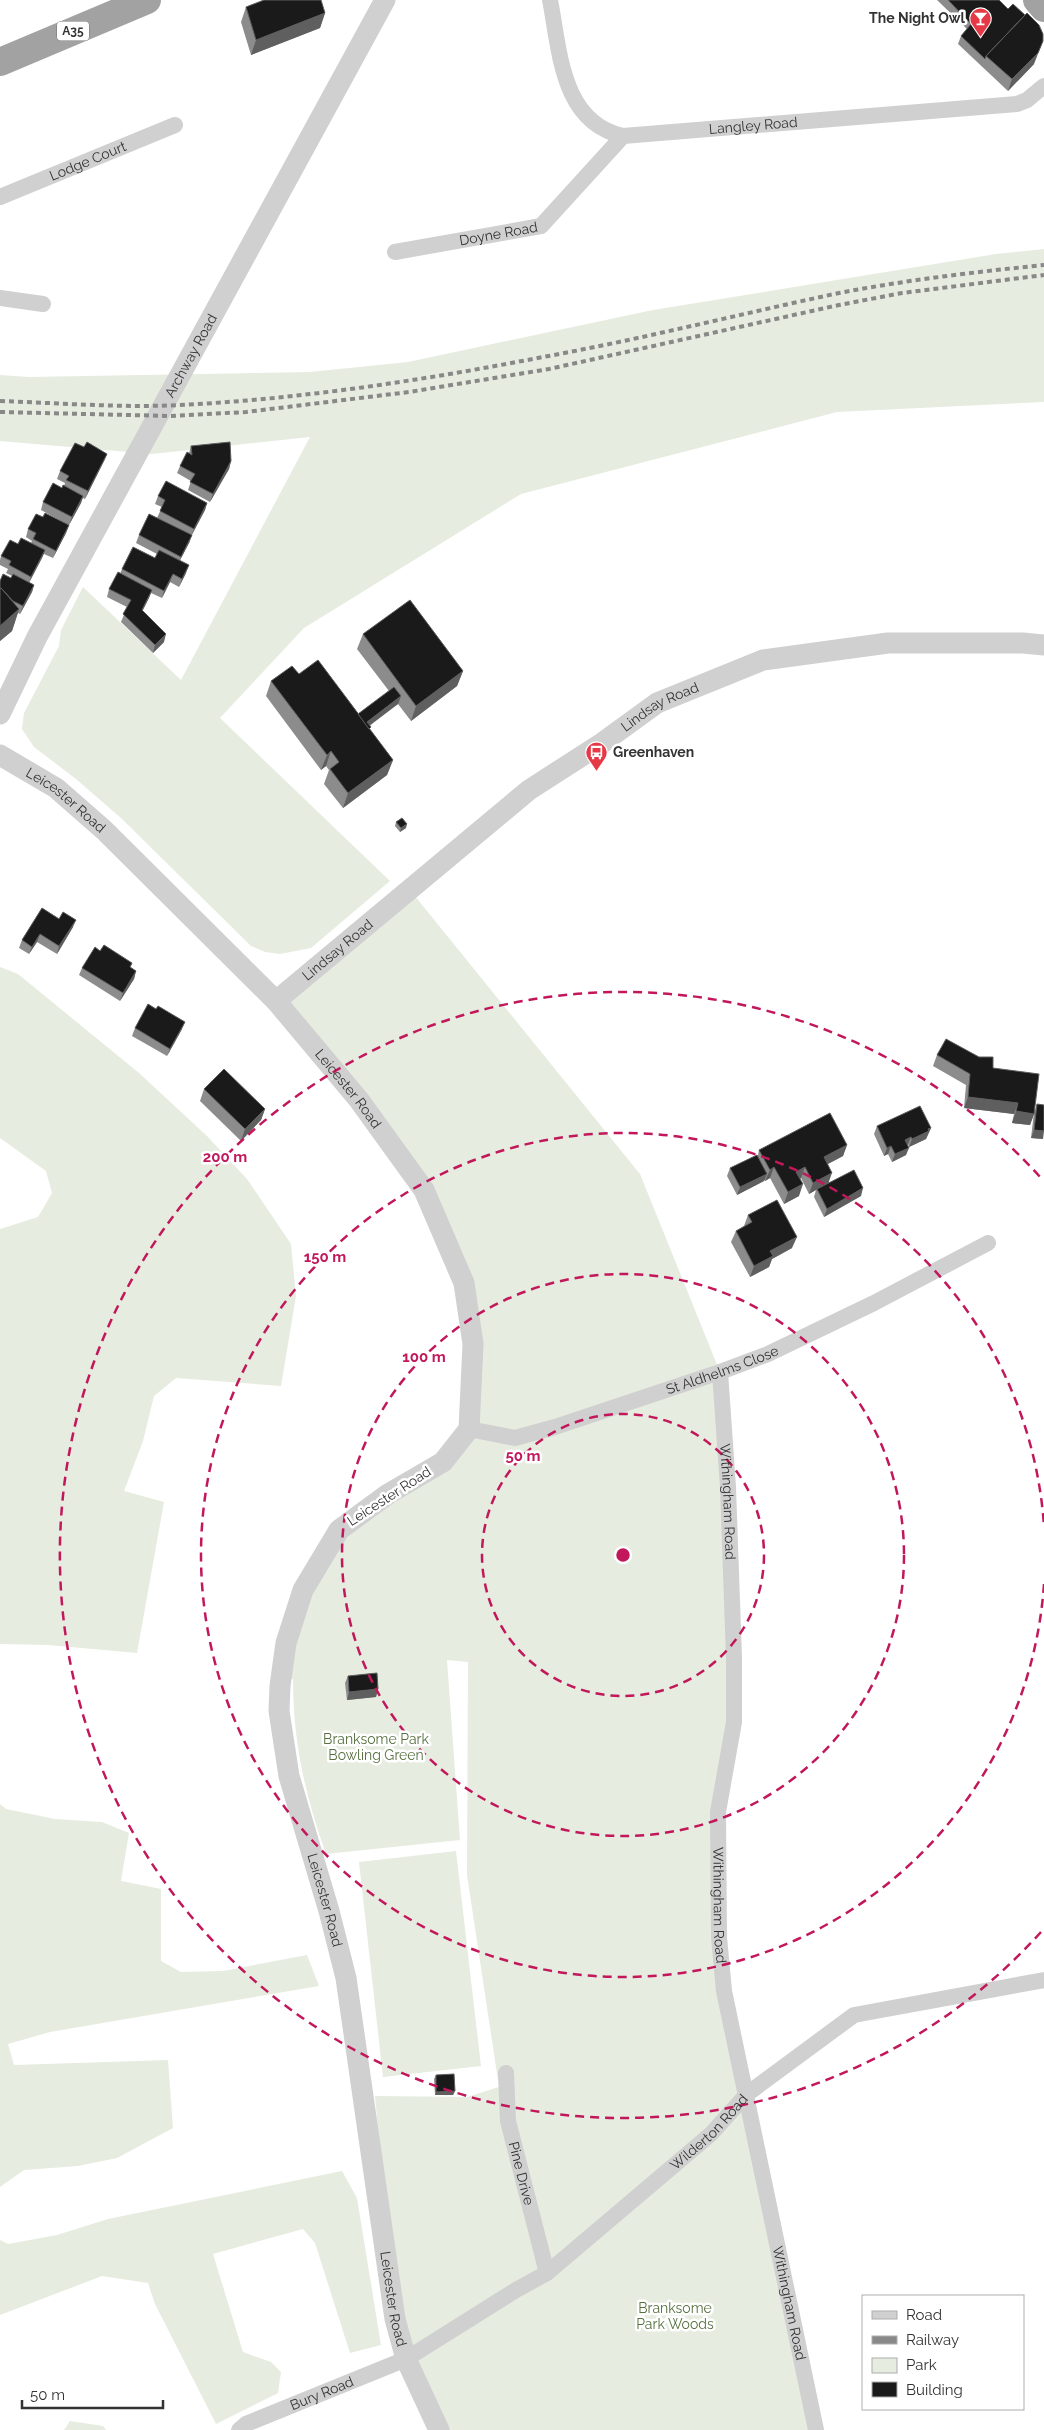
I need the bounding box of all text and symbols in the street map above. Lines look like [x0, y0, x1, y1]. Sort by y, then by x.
bar icon: The Night Owl [969, 6, 993, 37]
place label: The Night Owl [869, 10, 966, 26]
road number: A35 [57, 22, 89, 40]
street label: Langley Road [708, 114, 798, 137]
street label: Lodge Court [47, 138, 129, 184]
street label: Doyne Road [458, 219, 539, 248]
street label: Archway Road [161, 311, 220, 400]
street label: Lindsay Road [618, 679, 701, 735]
bus stop icon: Greenhaven [585, 740, 609, 771]
place label: Greenhaven [613, 744, 694, 760]
street label: Leicester Road [23, 764, 109, 836]
street label: Lindsay Road [299, 916, 376, 984]
street label: Leicester Road [312, 1046, 385, 1131]
text: 200 m [203, 1148, 247, 1166]
text: 150 m [304, 1248, 346, 1266]
street label: St Aldhelms Close [664, 1342, 781, 1397]
text: 100 m [402, 1348, 446, 1366]
street label: Withingham Road [717, 1443, 739, 1560]
text: 50 m [505, 1447, 541, 1465]
street label: Leicester Road [344, 1463, 434, 1529]
centre of rings [614, 1546, 632, 1564]
park label: Branksome Park Bowling Green [323, 1731, 429, 1763]
street label: Withingham Road [710, 1847, 729, 1964]
street label: Leicester Road [304, 1851, 346, 1948]
street label: Wilderton Road [667, 2091, 751, 2173]
street label: Pine Drive [506, 2140, 537, 2207]
street label: Withingham Road [770, 2245, 809, 2362]
street label: Leicester Road [377, 2250, 410, 2348]
legend [862, 2295, 1024, 2410]
park label: Branksome Park Woods [636, 2300, 714, 2332]
text: Road [906, 2306, 942, 2324]
text: Railway [906, 2331, 959, 2349]
text: Park [906, 2356, 937, 2374]
street label: Bury Road [288, 2373, 356, 2413]
scale bar [22, 2378, 164, 2410]
text: Building [906, 2381, 963, 2399]
text: 50 m [30, 2386, 65, 2404]

